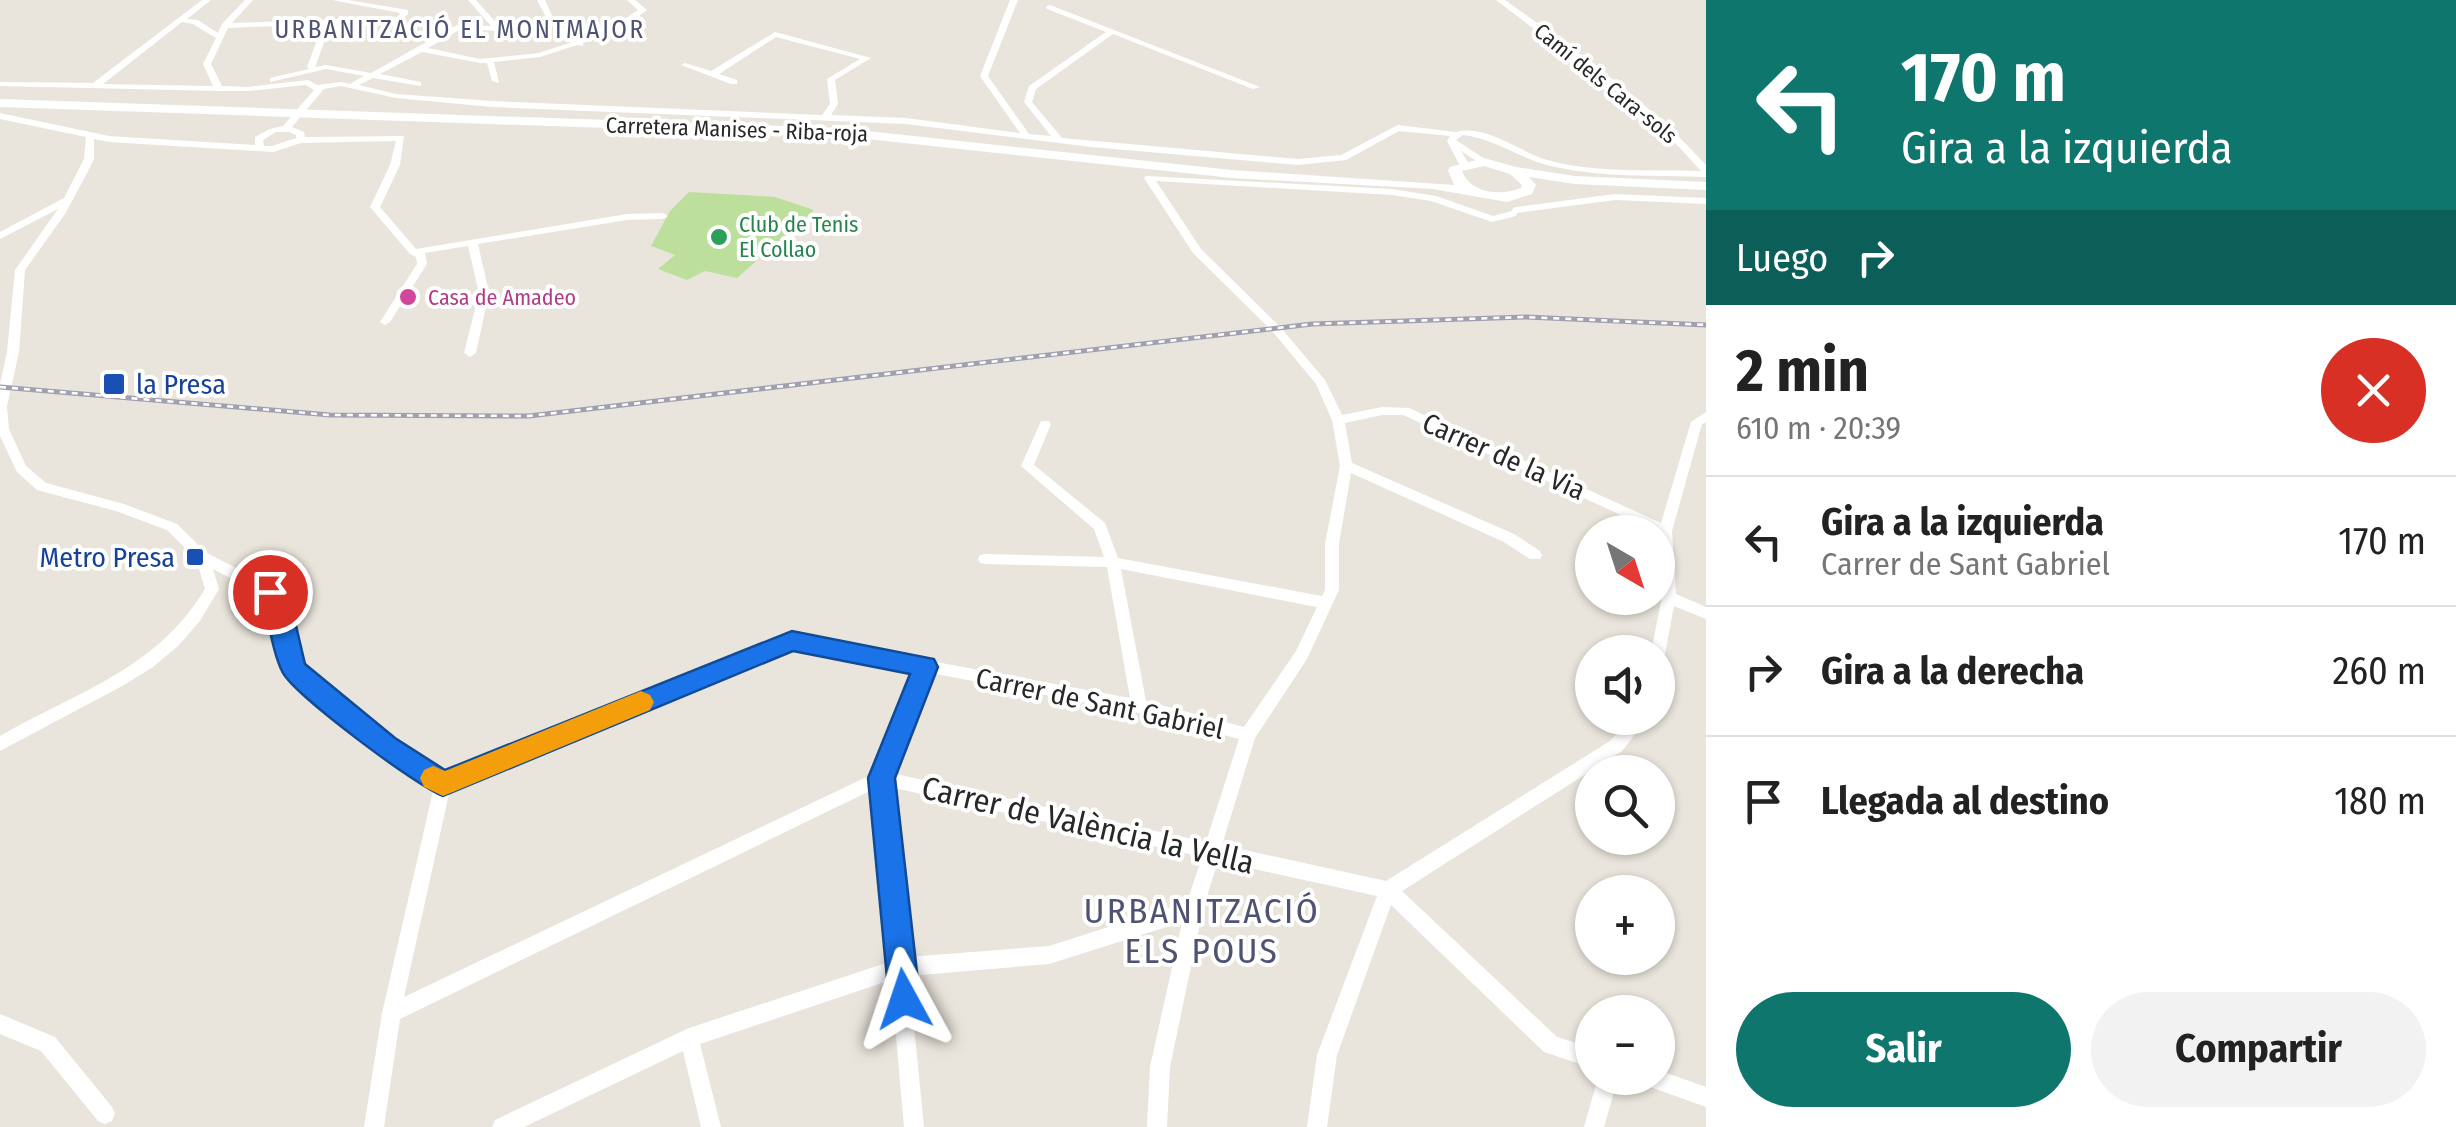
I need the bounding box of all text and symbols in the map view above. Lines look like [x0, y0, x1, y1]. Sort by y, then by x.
district label: URBANITZACIÓ EL MONTMAJOR [274, 14, 646, 45]
street label: Camí dels Cara-sols [1529, 18, 1683, 149]
text: 170 m [1901, 36, 2066, 120]
icon: left [1736, 40, 1866, 170]
street label: Carretera Manises - Riba-roja [605, 111, 869, 148]
text: Gira a la izquierda [1901, 121, 2233, 175]
place label: Club de Tenis El Collao [739, 211, 858, 263]
marker: Club de Tenis El Collao [708, 226, 730, 248]
icon: right [1848, 230, 1903, 285]
text: Luego [1736, 235, 1828, 281]
place label: Casa de Amadeo [428, 284, 576, 311]
marker: Casa de Amadeo [397, 286, 419, 308]
text: 2 min [1736, 335, 1869, 407]
button: close [2321, 338, 2426, 443]
place label: la Presa [136, 368, 226, 401]
marker: la Presa [101, 371, 127, 397]
street label: Carrer de la Via [1417, 406, 1590, 507]
text: 610 m · 20:39 [1736, 409, 1901, 447]
text: Gira a la izquierda [1821, 499, 2104, 545]
icon: left [1736, 514, 1791, 569]
north arrow [1575, 515, 1675, 615]
map controls [1575, 515, 1675, 1095]
text: 170 m [2338, 518, 2426, 564]
place label: Metro Presa [39, 541, 175, 574]
text: Carrer de Sant Gabriel [1821, 545, 2110, 583]
marker: Metro Presa [184, 546, 206, 568]
pin [228, 550, 313, 635]
icon: arrive [243, 565, 298, 620]
button: sound [1575, 635, 1675, 735]
icon: right [1736, 644, 1791, 699]
text: Gira a la derecha [1821, 648, 2084, 694]
text: 260 m [2332, 648, 2426, 694]
street label: Carrer de Sant Gabriel [973, 661, 1227, 746]
button: search [1575, 755, 1675, 855]
street label: Carrer de València la Vella [918, 768, 1258, 882]
icon: arrive [1736, 774, 1791, 829]
text: Llegada al destino [1821, 778, 2109, 824]
text: 180 m [2334, 778, 2426, 824]
button: + [1575, 875, 1675, 975]
district label: URBANITZACIÓ ELS POUS [1084, 890, 1320, 972]
position arrow [852, 947, 956, 1051]
button: Salir [1736, 992, 2071, 1107]
button: Compartir [2091, 992, 2426, 1107]
button: − [1575, 995, 1675, 1095]

